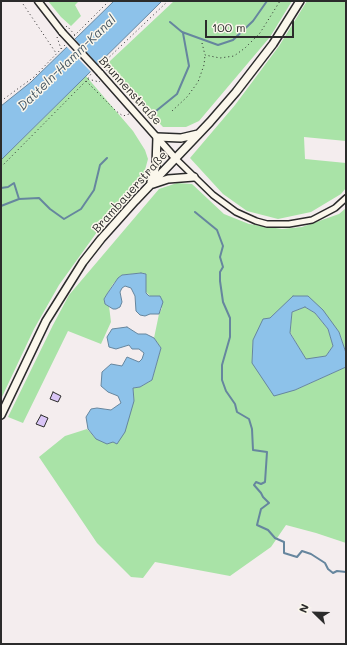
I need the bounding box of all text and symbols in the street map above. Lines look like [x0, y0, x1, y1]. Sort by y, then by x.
water label: Datteln-Hamm-Kanal [15, 12, 119, 114]
scale bar [207, 12, 296, 38]
text: 100 m [212, 19, 246, 35]
street label: Brunnenstraße [96, 54, 164, 128]
street label: Brambauerstraße [89, 148, 171, 236]
north arrow [295, 593, 335, 633]
text: N [295, 601, 312, 615]

